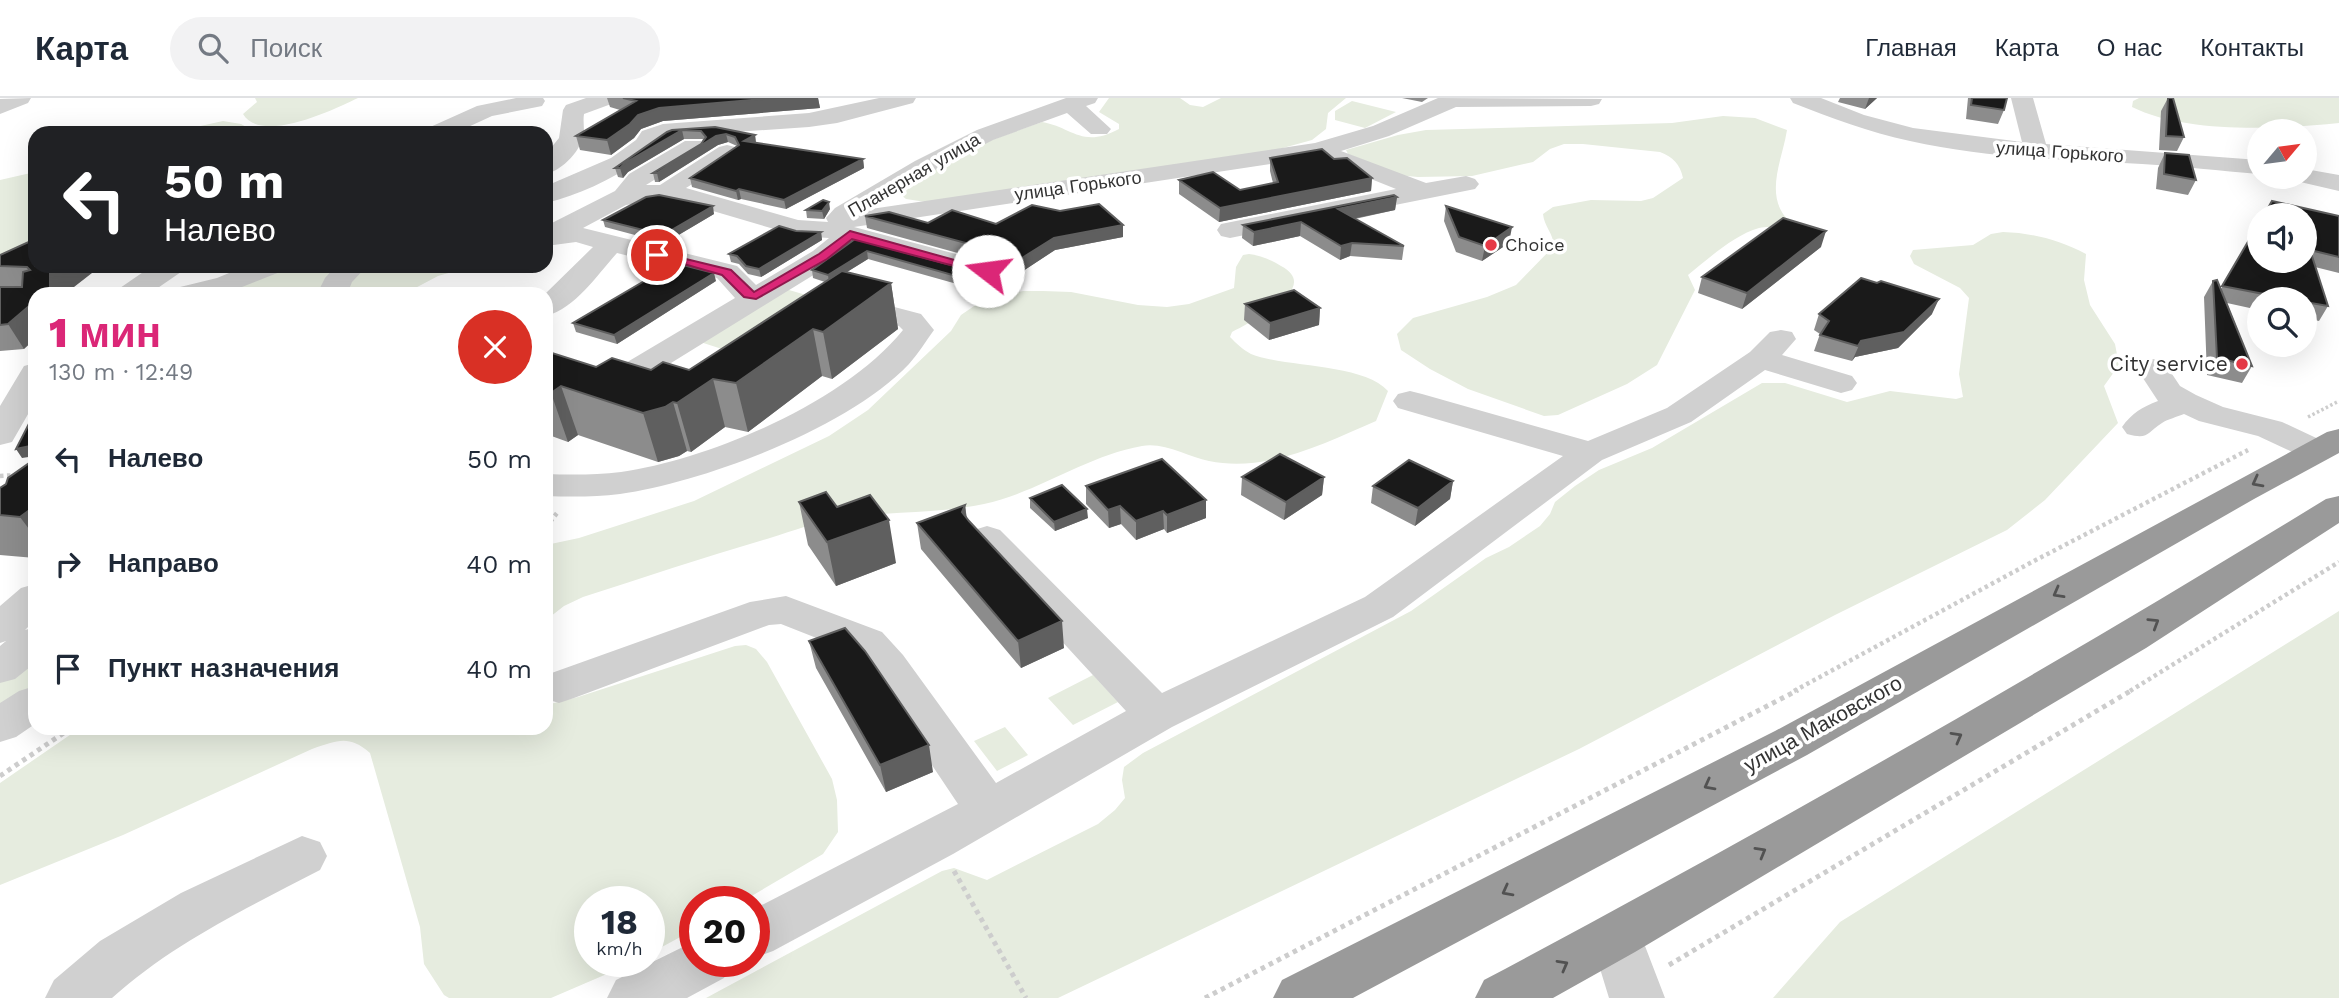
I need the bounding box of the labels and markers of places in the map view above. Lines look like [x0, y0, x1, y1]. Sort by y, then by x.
pin [627, 225, 687, 285]
place label: Choice [1505, 234, 1565, 255]
marker: Choice [1483, 237, 1499, 253]
place label: City service [2110, 351, 2228, 376]
marker: City service [2234, 356, 2250, 372]

